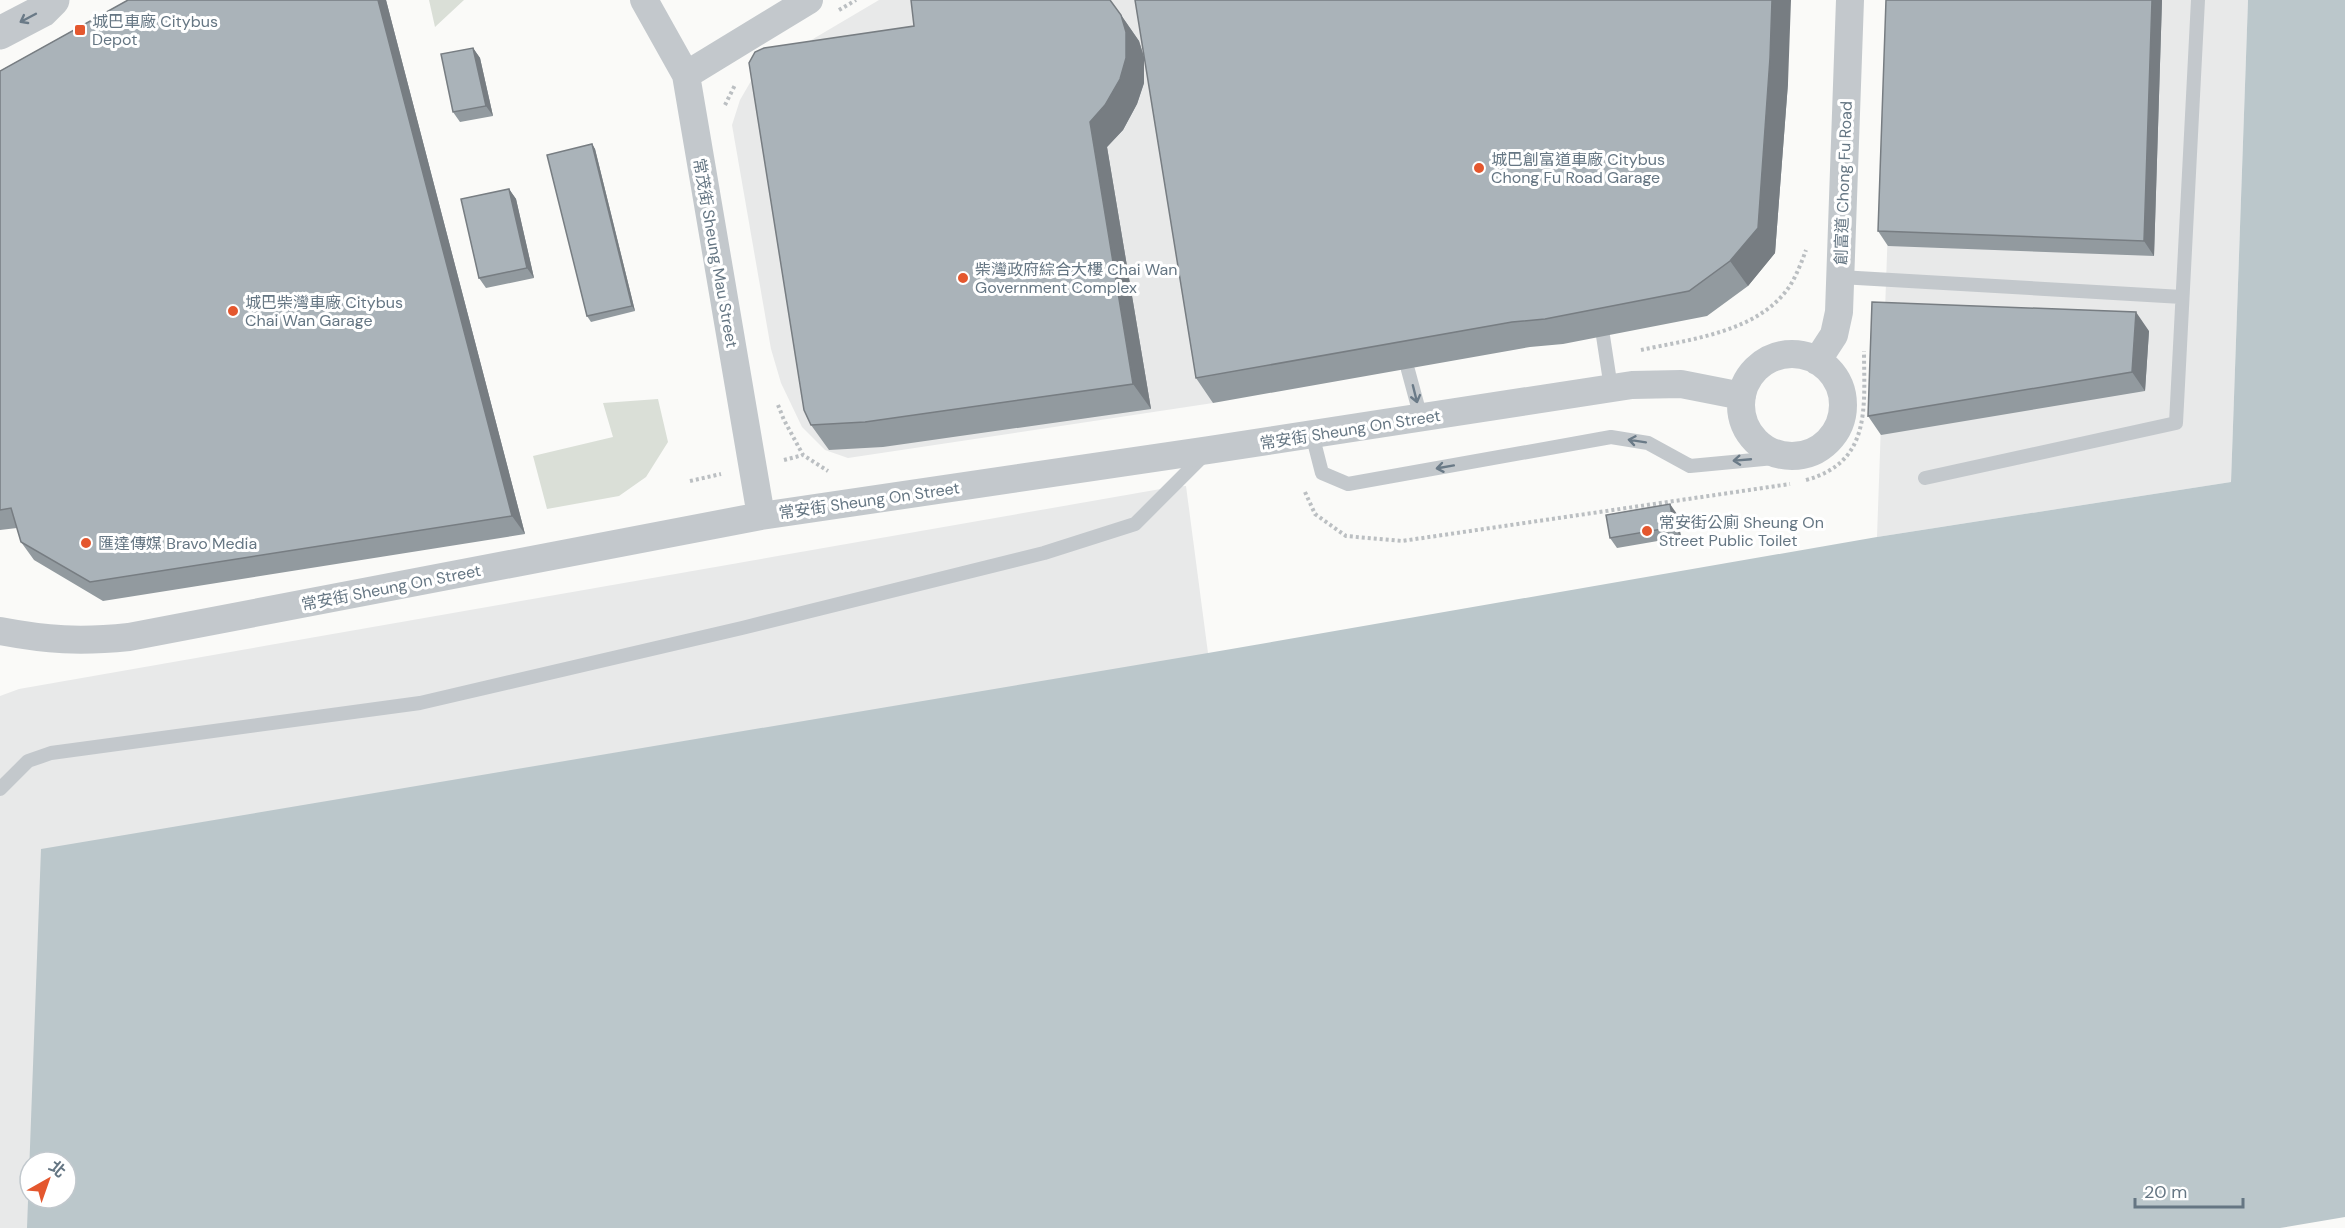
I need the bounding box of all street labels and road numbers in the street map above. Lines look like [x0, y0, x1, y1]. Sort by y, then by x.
street label: 創富道 Chong Fu Road [1830, 101, 1857, 265]
street label: 常茂街 Sheung Mau Street [688, 157, 743, 350]
street label: 常安街 Sheung On Street [1258, 405, 1442, 454]
street label: 常安街 Sheung On Street [777, 477, 961, 524]
street label: 常安街 Sheung On Street [300, 560, 483, 615]

